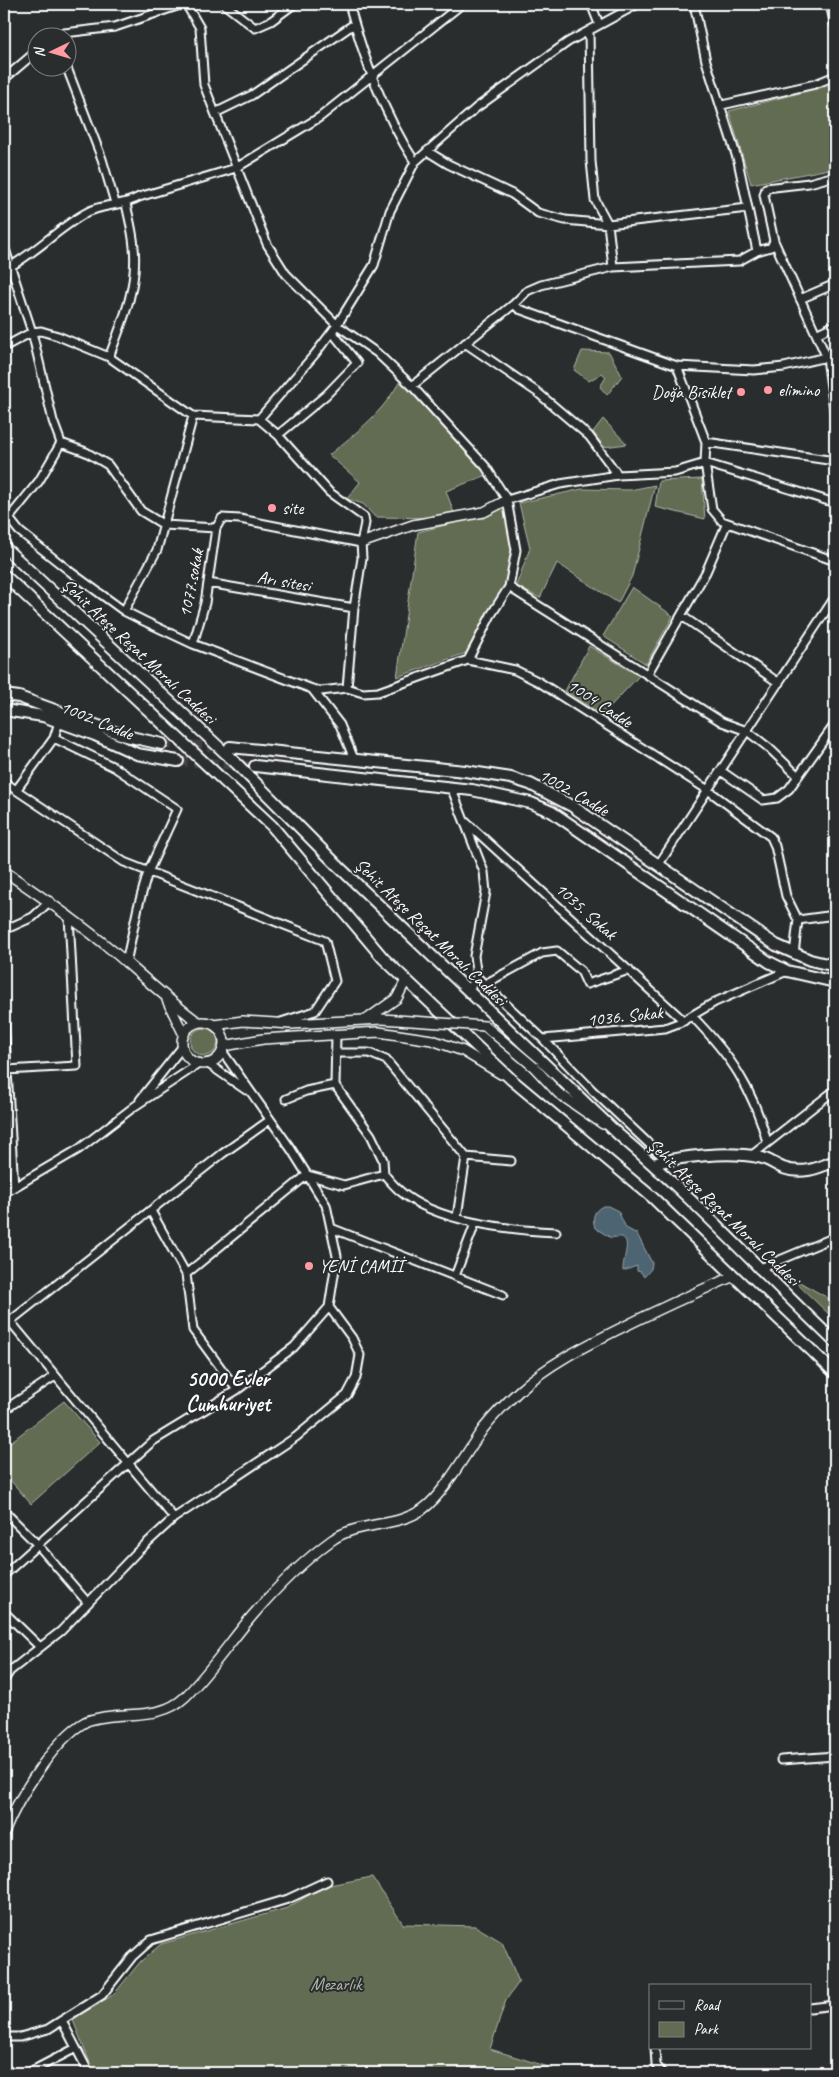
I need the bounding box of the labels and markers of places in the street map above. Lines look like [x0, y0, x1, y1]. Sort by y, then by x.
place label: elimino [778, 379, 821, 401]
place label: Doğa Bīsīklet [652, 381, 734, 403]
marker: elimino [762, 384, 774, 396]
marker: Doğa Bīsīklet [735, 386, 747, 398]
place label: site [282, 497, 304, 519]
marker: site [266, 502, 278, 514]
place label: YENİ CAMİİ [319, 1255, 407, 1277]
marker: YENİ CAMİİ [303, 1260, 315, 1272]

